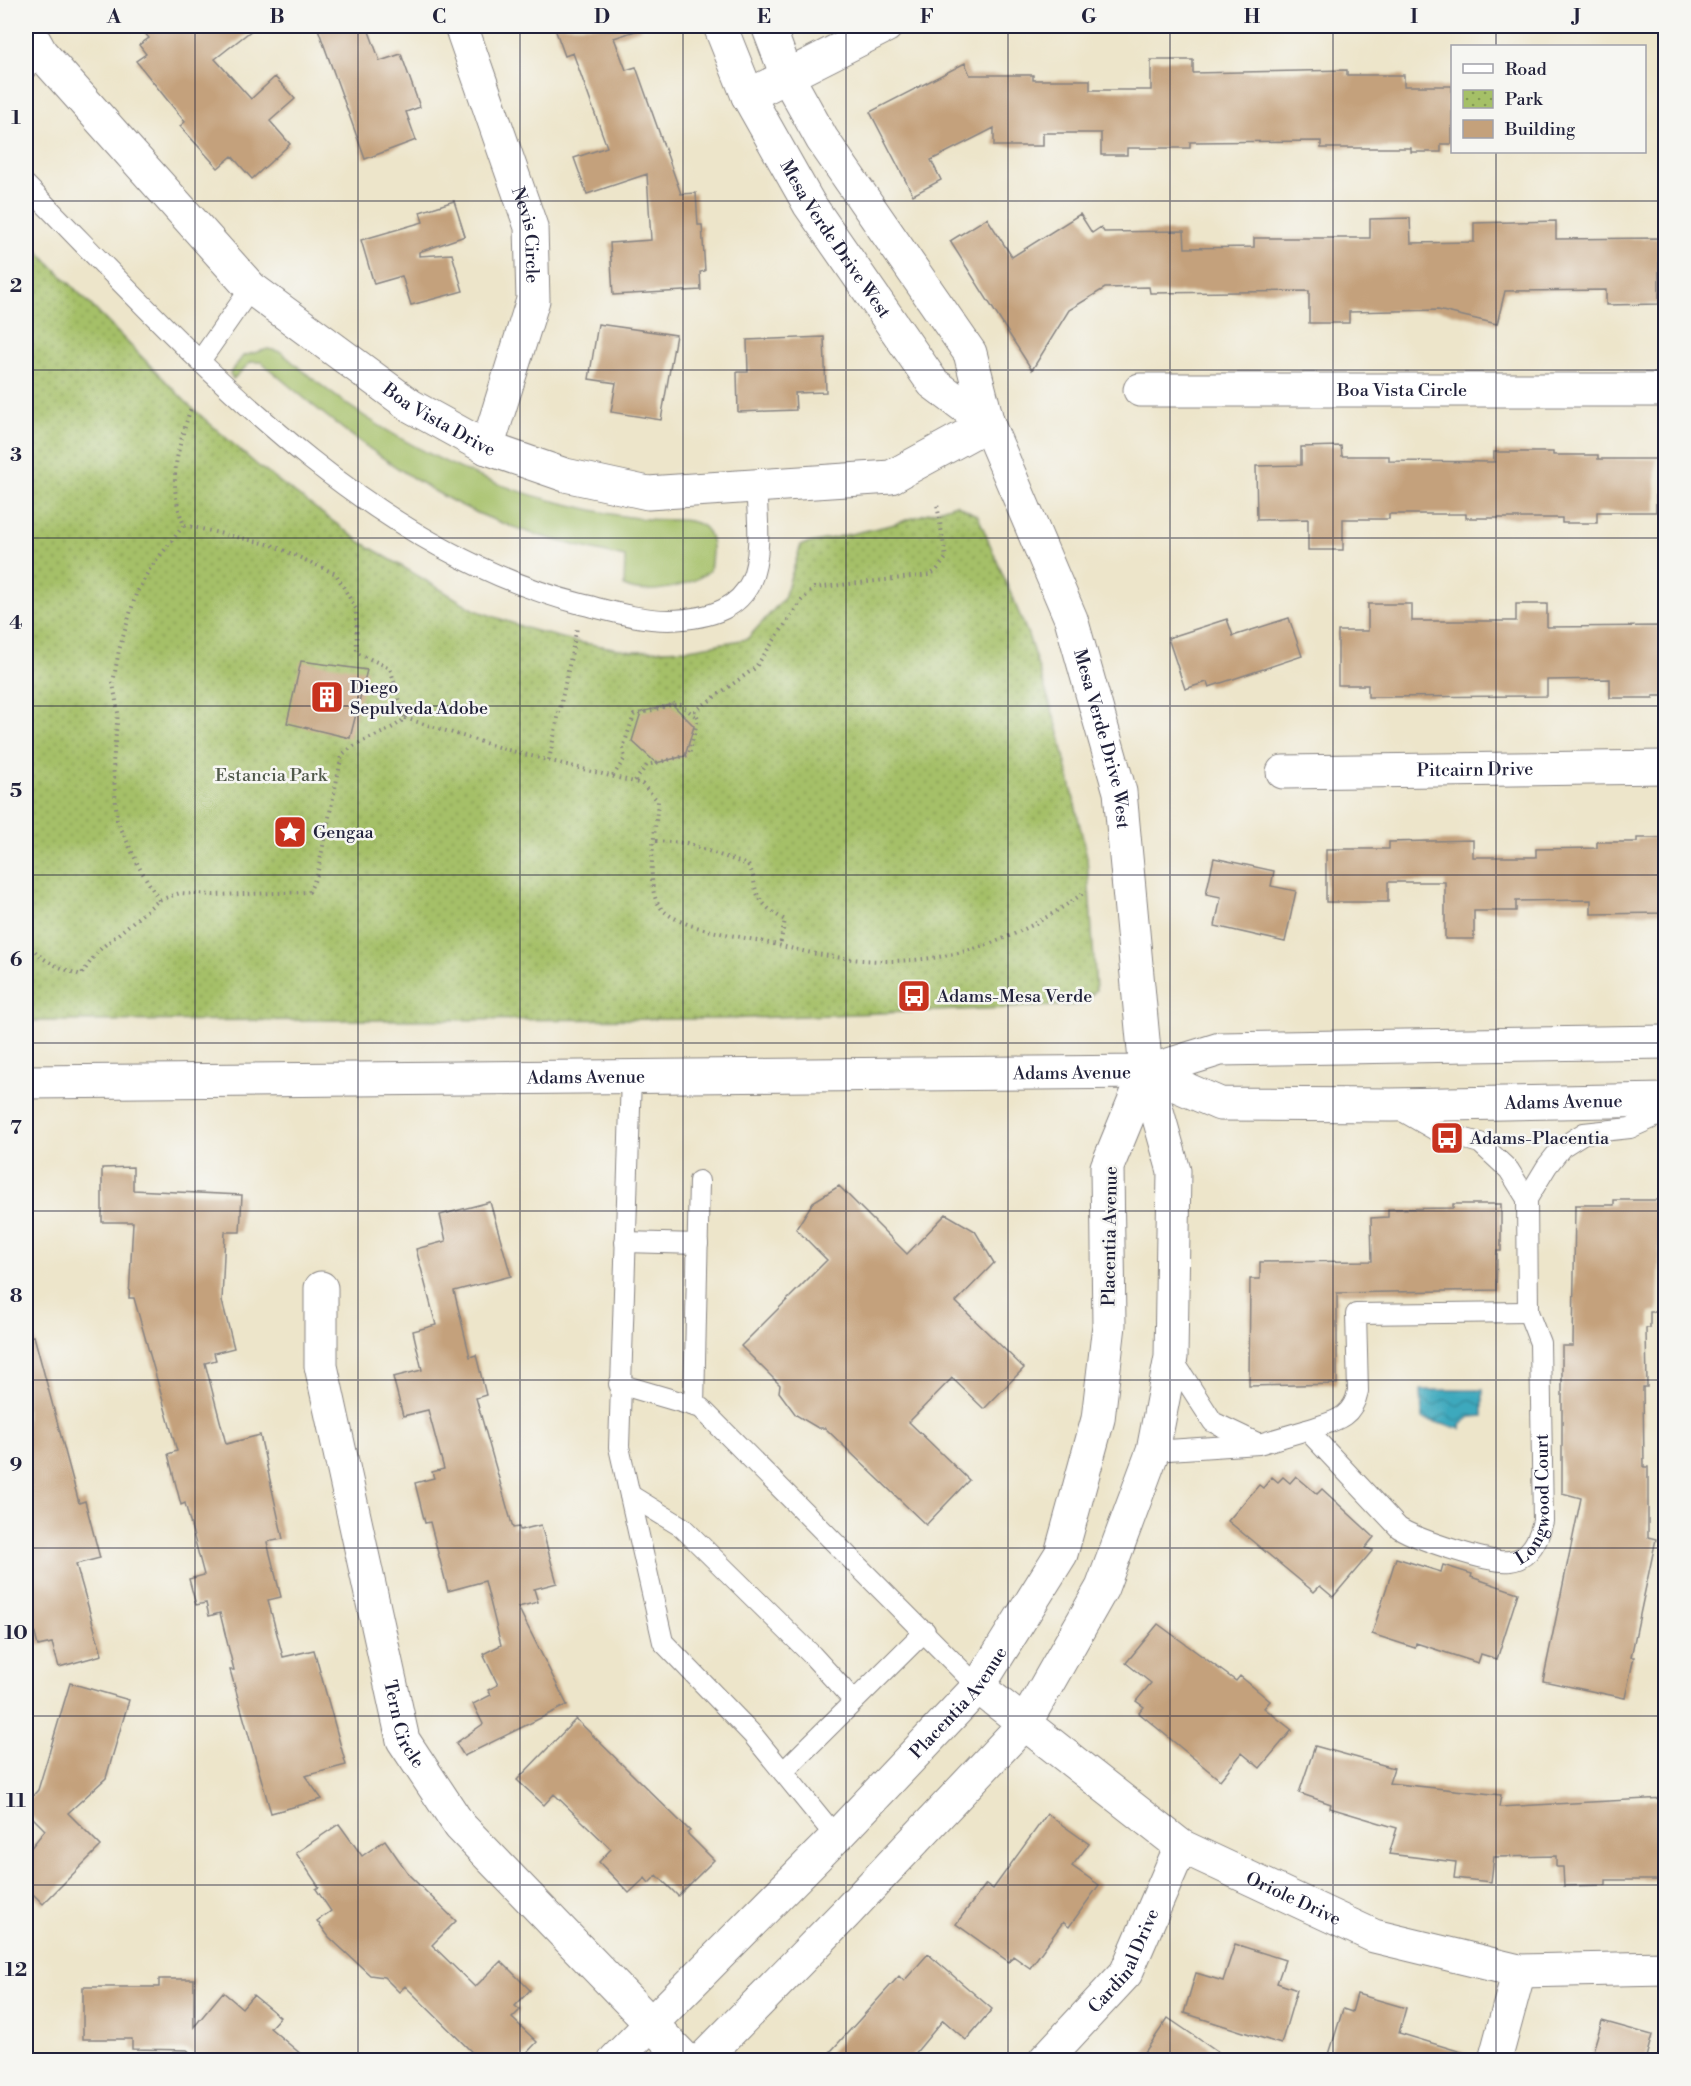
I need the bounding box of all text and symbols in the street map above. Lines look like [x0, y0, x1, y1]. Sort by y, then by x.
text: A [106, 5, 122, 30]
text: B [269, 5, 285, 30]
text: C [432, 5, 446, 30]
text: D [594, 5, 610, 30]
text: E [757, 5, 771, 30]
text: F [920, 5, 934, 30]
text: G [1081, 5, 1097, 30]
text: H [1244, 5, 1261, 30]
text: I [1410, 5, 1418, 30]
text: J [1570, 5, 1581, 30]
legend [1451, 45, 1646, 153]
text: Road [1505, 58, 1548, 81]
text: Park [1505, 88, 1544, 111]
text: 1 [11, 106, 21, 131]
text: Building [1504, 118, 1576, 141]
street label: Mesa Verde Drive West [775, 156, 896, 323]
street label: Nevis Circle [506, 184, 544, 283]
text: 2 [10, 274, 22, 299]
street label: Boa Vista Drive [377, 377, 498, 461]
street label: Boa Vista Circle [1336, 379, 1467, 402]
text: 3 [10, 443, 22, 468]
text: 4 [9, 611, 23, 636]
street label: Mesa Verde Drive West [1069, 646, 1135, 830]
place label: Diego Sepulveda Adobe [350, 676, 488, 720]
building icon: Diego Sepulveda Adobe [309, 679, 345, 715]
street label: Pitcairn Drive [1416, 757, 1534, 782]
park label: Estancia Park [215, 764, 329, 787]
text: 5 [10, 779, 22, 804]
place icon: Gengaa [272, 814, 308, 850]
place label: Gengaa [313, 821, 375, 844]
text: 6 [10, 948, 23, 973]
bus stop icon: Adams-Mesa Verde [896, 978, 932, 1014]
place label: Adams-Mesa Verde [936, 985, 1092, 1008]
street label: Adams Avenue [1012, 1061, 1131, 1085]
street label: Adams Avenue [526, 1065, 645, 1089]
street label: Adams Avenue [1503, 1089, 1623, 1114]
text: 7 [10, 1116, 22, 1141]
bus stop icon: Adams-Placentia [1429, 1120, 1465, 1156]
place label: Adams-Placentia [1469, 1127, 1610, 1150]
street label: Placentia Avenue [1097, 1166, 1123, 1306]
text: 8 [10, 1284, 23, 1309]
street label: Longwood Court [1511, 1433, 1556, 1570]
text: 9 [10, 1453, 22, 1478]
text: 10 [4, 1621, 28, 1646]
street label: Placentia Avenue [905, 1642, 1012, 1764]
street label: Tern Circle [379, 1678, 430, 1772]
text: 11 [6, 1789, 26, 1814]
street label: Oriole Drive [1242, 1866, 1345, 1931]
street label: Cardinal Drive [1083, 1905, 1164, 2018]
text: 12 [5, 1958, 27, 1983]

